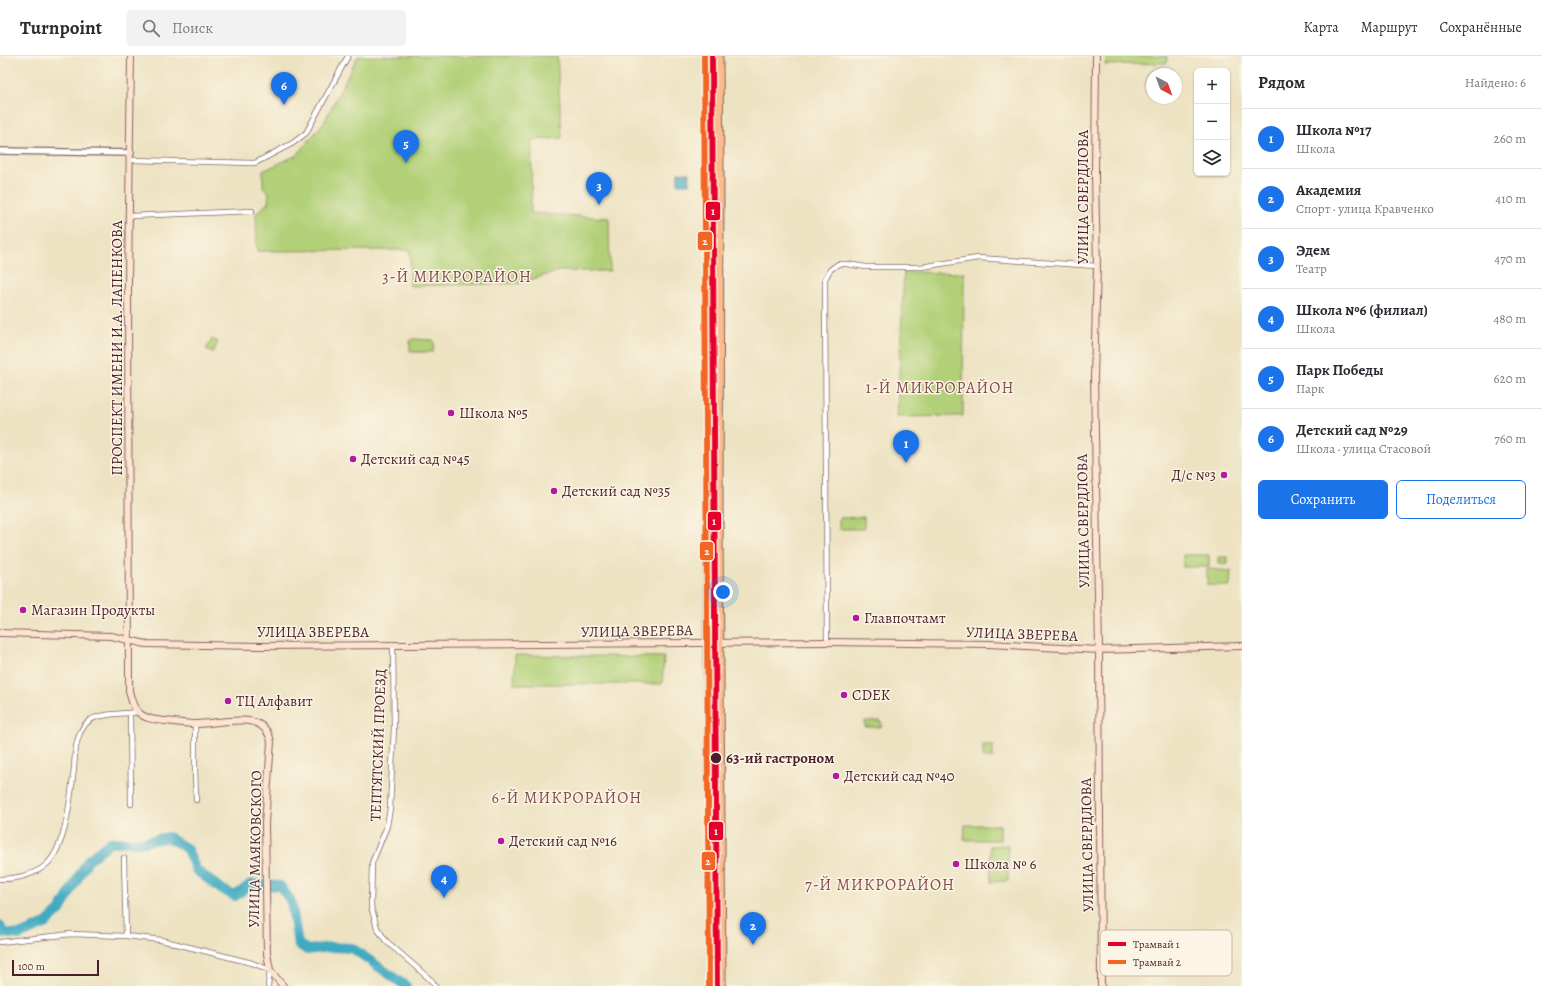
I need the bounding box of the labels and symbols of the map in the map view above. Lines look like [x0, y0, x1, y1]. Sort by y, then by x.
north arrow [1146, 68, 1182, 104]
pin: 6 [271, 72, 297, 105]
pin: 5 [393, 130, 419, 163]
street label: УЛИЦА СВЕРДЛОВА [1073, 130, 1093, 264]
pin: 3 [586, 172, 612, 205]
line badge: 1 [705, 201, 721, 221]
text: 1 [711, 204, 715, 219]
street label: ПРОСПЕКТ ИМЕНИ И.А. ЛАПЕНКОВА [107, 220, 127, 476]
line badge: 2 [697, 231, 713, 251]
text: 2 [702, 234, 708, 249]
district label: 3-Й МИКРОРАЙОН [382, 266, 532, 288]
district label: 1-Й МИКРОРАЙОН [866, 377, 1014, 399]
place label: Школа №5 [459, 403, 528, 423]
marker: Школа №5 [446, 408, 456, 418]
pin: 1 [893, 430, 919, 463]
place label: Детский сад №45 [361, 449, 470, 469]
street label: УЛИЦА СВЕРДЛОВА [1072, 453, 1094, 588]
marker: Детский сад №45 [348, 454, 358, 464]
place label: Д/с №3 [1171, 465, 1216, 485]
marker: Д/с №3 [1219, 470, 1229, 480]
place label: Детский сад №35 [562, 481, 670, 501]
marker: Детский сад №35 [549, 486, 559, 496]
line badge: 1 [707, 511, 722, 531]
text: 1 [712, 514, 716, 529]
line badge: 2 [699, 541, 714, 561]
text: 2 [704, 544, 710, 559]
your location [713, 582, 733, 602]
place label: Магазин Продукты [31, 600, 155, 620]
marker: Магазин Продукты [18, 605, 28, 615]
place label: Главпочтамт [864, 608, 946, 628]
marker: Главпочтамт [851, 613, 861, 623]
street label: УЛИЦА ЗВЕРЕВА [581, 620, 693, 642]
street label: УЛИЦА ЗВЕРЕВА [257, 622, 369, 642]
street label: УЛИЦА ЗВЕРЕВА [966, 622, 1079, 646]
street label: ТЕПТЯТСКИЙ ПРОЕЗД [365, 668, 391, 822]
place label: CDEK [852, 685, 891, 705]
marker: CDEK [839, 690, 849, 700]
place label: ТЦ Алфавит [236, 691, 313, 711]
marker: ТЦ Алфавит [223, 696, 233, 706]
place label: 63-ий гастроном [726, 748, 834, 768]
marker: 63-ий гастроном [709, 751, 723, 765]
place label: Детский сад №40 [844, 766, 955, 786]
street label: УЛИЦА МАЯКОВСКОГО [244, 770, 266, 928]
marker: Детский сад №40 [831, 771, 841, 781]
street label: УЛИЦА СВЕРДЛОВА [1076, 777, 1098, 912]
district label: 6-Й МИКРОРАЙОН [492, 787, 642, 809]
line badge: 1 [708, 821, 724, 841]
text: 1 [714, 824, 718, 839]
place label: Детский сад №16 [509, 831, 617, 851]
marker: Детский сад №16 [496, 836, 506, 846]
line badge: 2 [701, 851, 716, 871]
text: 2 [705, 854, 711, 869]
place label: Школа № 6 [964, 854, 1036, 874]
marker: Школа № 6 [951, 859, 961, 869]
pin: 4 [431, 865, 457, 898]
district label: 7-Й МИКРОРАЙОН [805, 874, 955, 896]
pin: 2 [740, 912, 766, 945]
legend [1100, 930, 1232, 976]
text: Трамвай 1 [1133, 937, 1180, 952]
text: Трамвай 2 [1133, 955, 1181, 970]
scale bar [12, 958, 99, 977]

